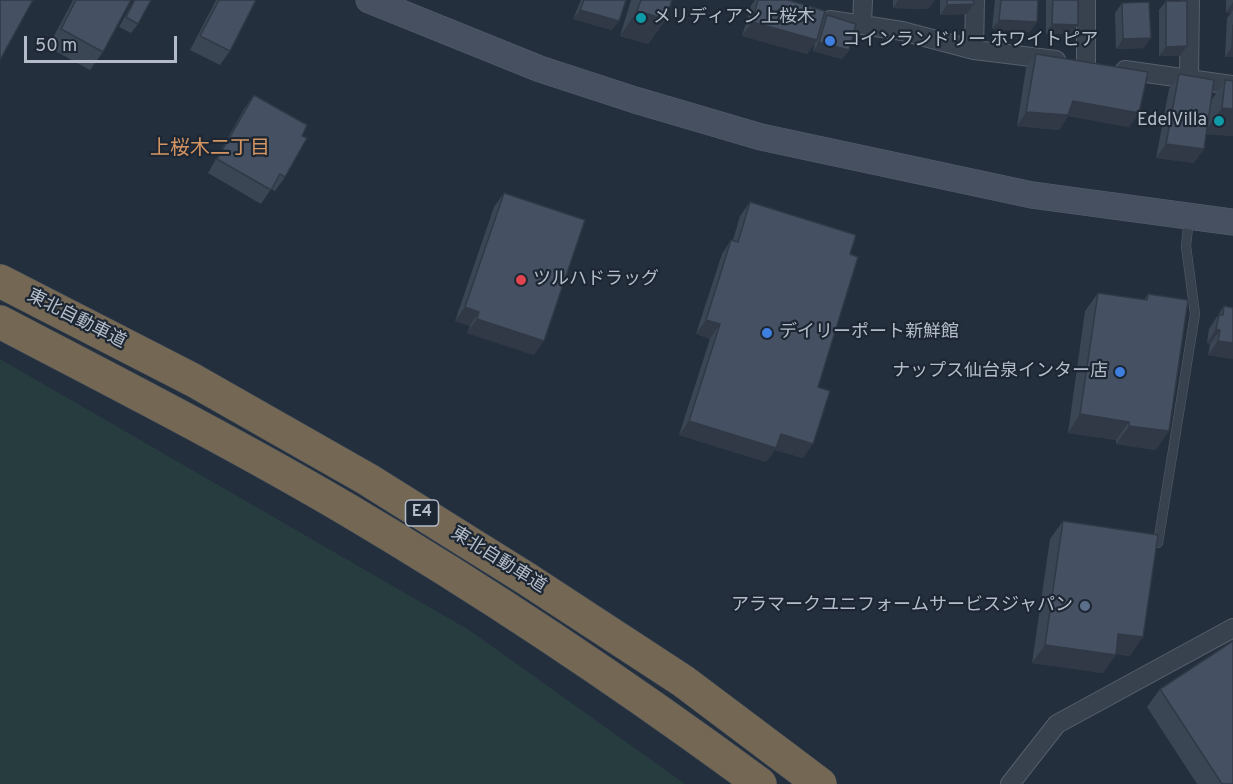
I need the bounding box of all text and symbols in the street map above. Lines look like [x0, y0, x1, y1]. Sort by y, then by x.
place label: メリディアン上桜木 [653, 7, 815, 29]
marker: メリディアン上桜木 [634, 11, 648, 25]
scale bar [27, 24, 180, 62]
place label: コインランドリー ホワイトピア [842, 30, 1098, 52]
marker: コインランドリー ホワイトピア [823, 34, 837, 48]
text: 50 m [35, 35, 77, 58]
place label: EdelVilla [1137, 110, 1207, 132]
marker: EdelVilla [1212, 114, 1226, 128]
district label: 上桜木二丁目 [150, 138, 270, 162]
place label: ツルハドラッグ [533, 269, 659, 291]
marker: ツルハドラッグ [514, 273, 528, 287]
street label: 東北自動車道 [23, 286, 129, 354]
place label: デイリーポート新鮮館 [779, 322, 959, 344]
marker: デイリーポート新鮮館 [760, 326, 774, 340]
place label: ナップス仙台泉インター店 [892, 361, 1108, 383]
marker: ナップス仙台泉インター店 [1113, 365, 1127, 379]
road number: E4 [406, 500, 438, 526]
street label: 東北自動車道 [446, 523, 550, 599]
place label: アラマークユニフォームサービスジャパン [731, 595, 1073, 617]
marker: アラマークユニフォームサービスジャパン [1078, 599, 1092, 613]

